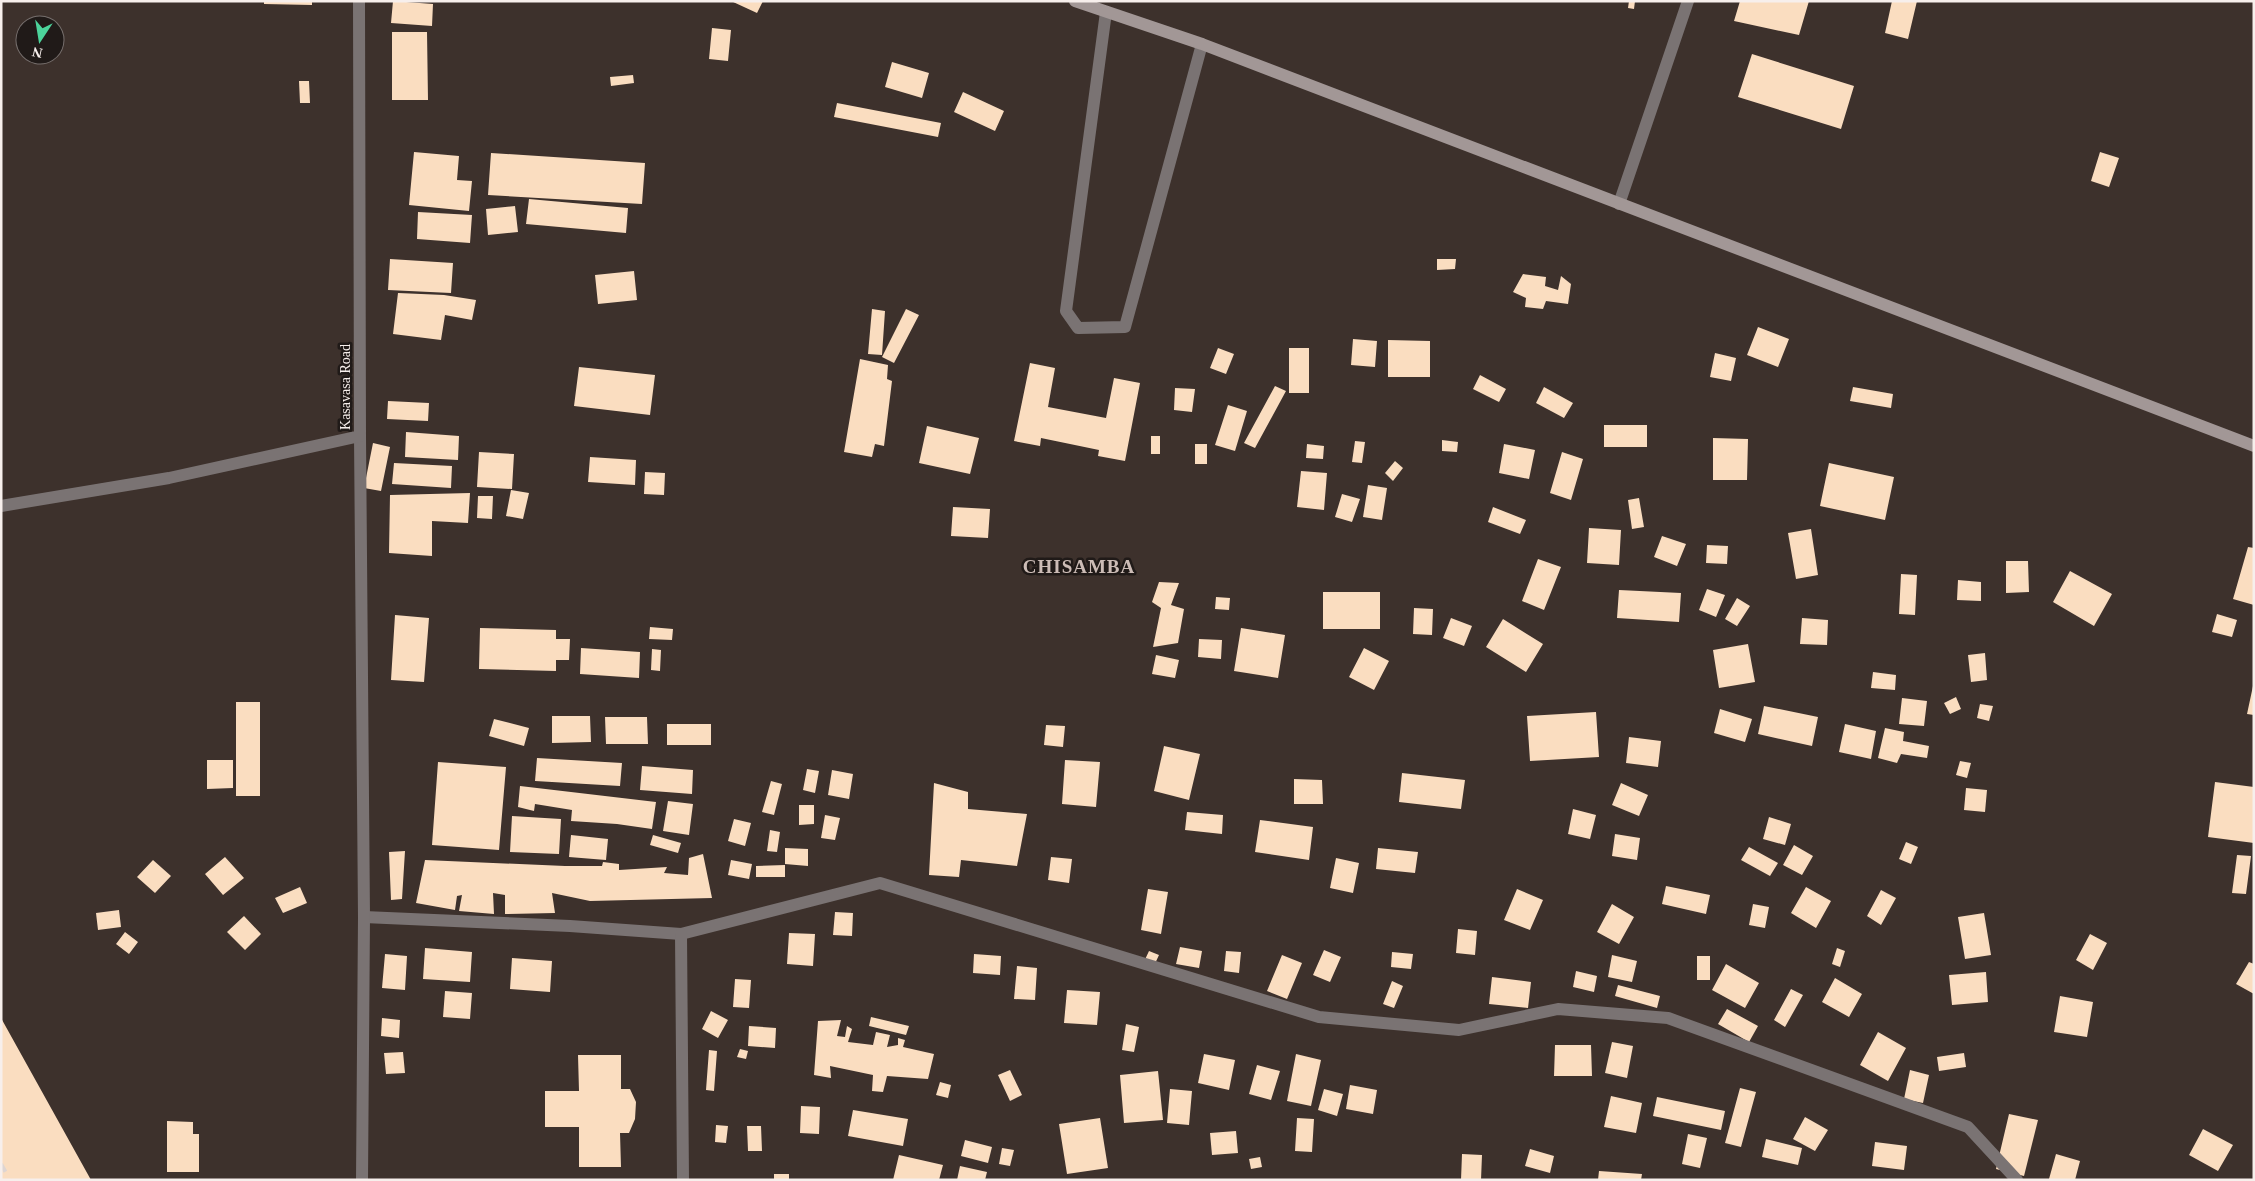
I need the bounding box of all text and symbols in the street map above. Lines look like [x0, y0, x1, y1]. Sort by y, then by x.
north arrow [15, 15, 65, 65]
text: N [31, 44, 44, 61]
street label: Kasavasa Road [338, 344, 353, 430]
district label: CHISAMBA [1023, 556, 1135, 577]

